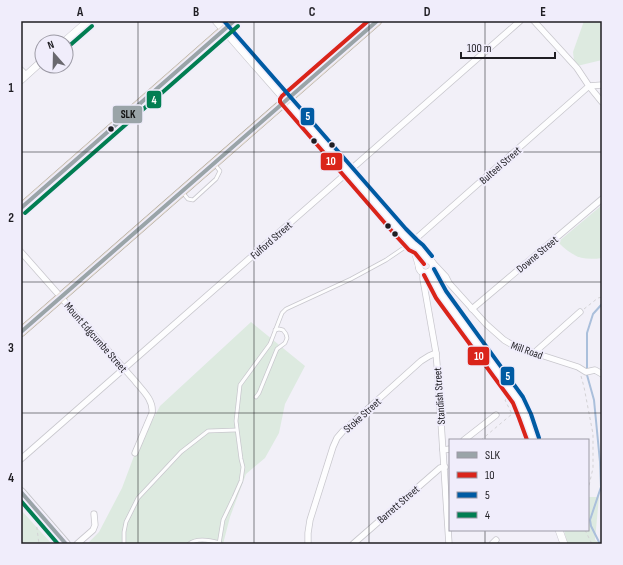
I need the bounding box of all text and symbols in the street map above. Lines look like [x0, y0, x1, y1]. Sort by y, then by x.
text: A [76, 4, 84, 20]
text: B [193, 4, 199, 20]
text: C [309, 4, 316, 20]
text: D [424, 4, 431, 20]
text: E [540, 4, 546, 20]
north arrow [34, 34, 74, 74]
scale bar [461, 34, 555, 60]
text: N [46, 38, 56, 52]
text: 100 m [467, 41, 492, 56]
text: 1 [8, 80, 14, 96]
line badge: 4 [146, 90, 162, 109]
text: 4 [151, 94, 157, 107]
line badge: SLK [112, 105, 143, 124]
line badge: 5 [300, 107, 315, 126]
text: SLK [121, 108, 136, 121]
text: 5 [306, 110, 311, 123]
unlabelled marker [106, 124, 116, 134]
unlabelled marker [309, 136, 319, 146]
unlabelled marker [327, 140, 337, 150]
street label: Bulteel Street [477, 143, 524, 187]
line badge: 10 [320, 152, 343, 171]
text: 10 [326, 155, 336, 168]
text: 2 [8, 210, 14, 226]
street label: Fulford Street [248, 218, 295, 262]
unlabelled marker [383, 221, 393, 231]
unlabelled marker [390, 229, 400, 239]
street label: Downe Street [514, 233, 561, 275]
street label: Mount Edgcumbe Street [62, 299, 130, 376]
street label: Mill Road [509, 339, 545, 362]
text: 3 [8, 340, 14, 356]
line badge: 10 [467, 346, 490, 366]
text: 10 [474, 350, 484, 363]
street label: Standish Street [431, 366, 448, 425]
line badge: 5 [500, 366, 515, 386]
text: 5 [506, 370, 511, 383]
street label: Stoke Street [341, 395, 384, 436]
legend [449, 439, 589, 531]
text: SLK [485, 448, 501, 463]
text: 10 [485, 468, 495, 483]
text: 4 [8, 470, 14, 486]
street label: Barrett Street [375, 482, 422, 526]
text: 5 [485, 488, 490, 503]
text: 4 [485, 508, 490, 523]

